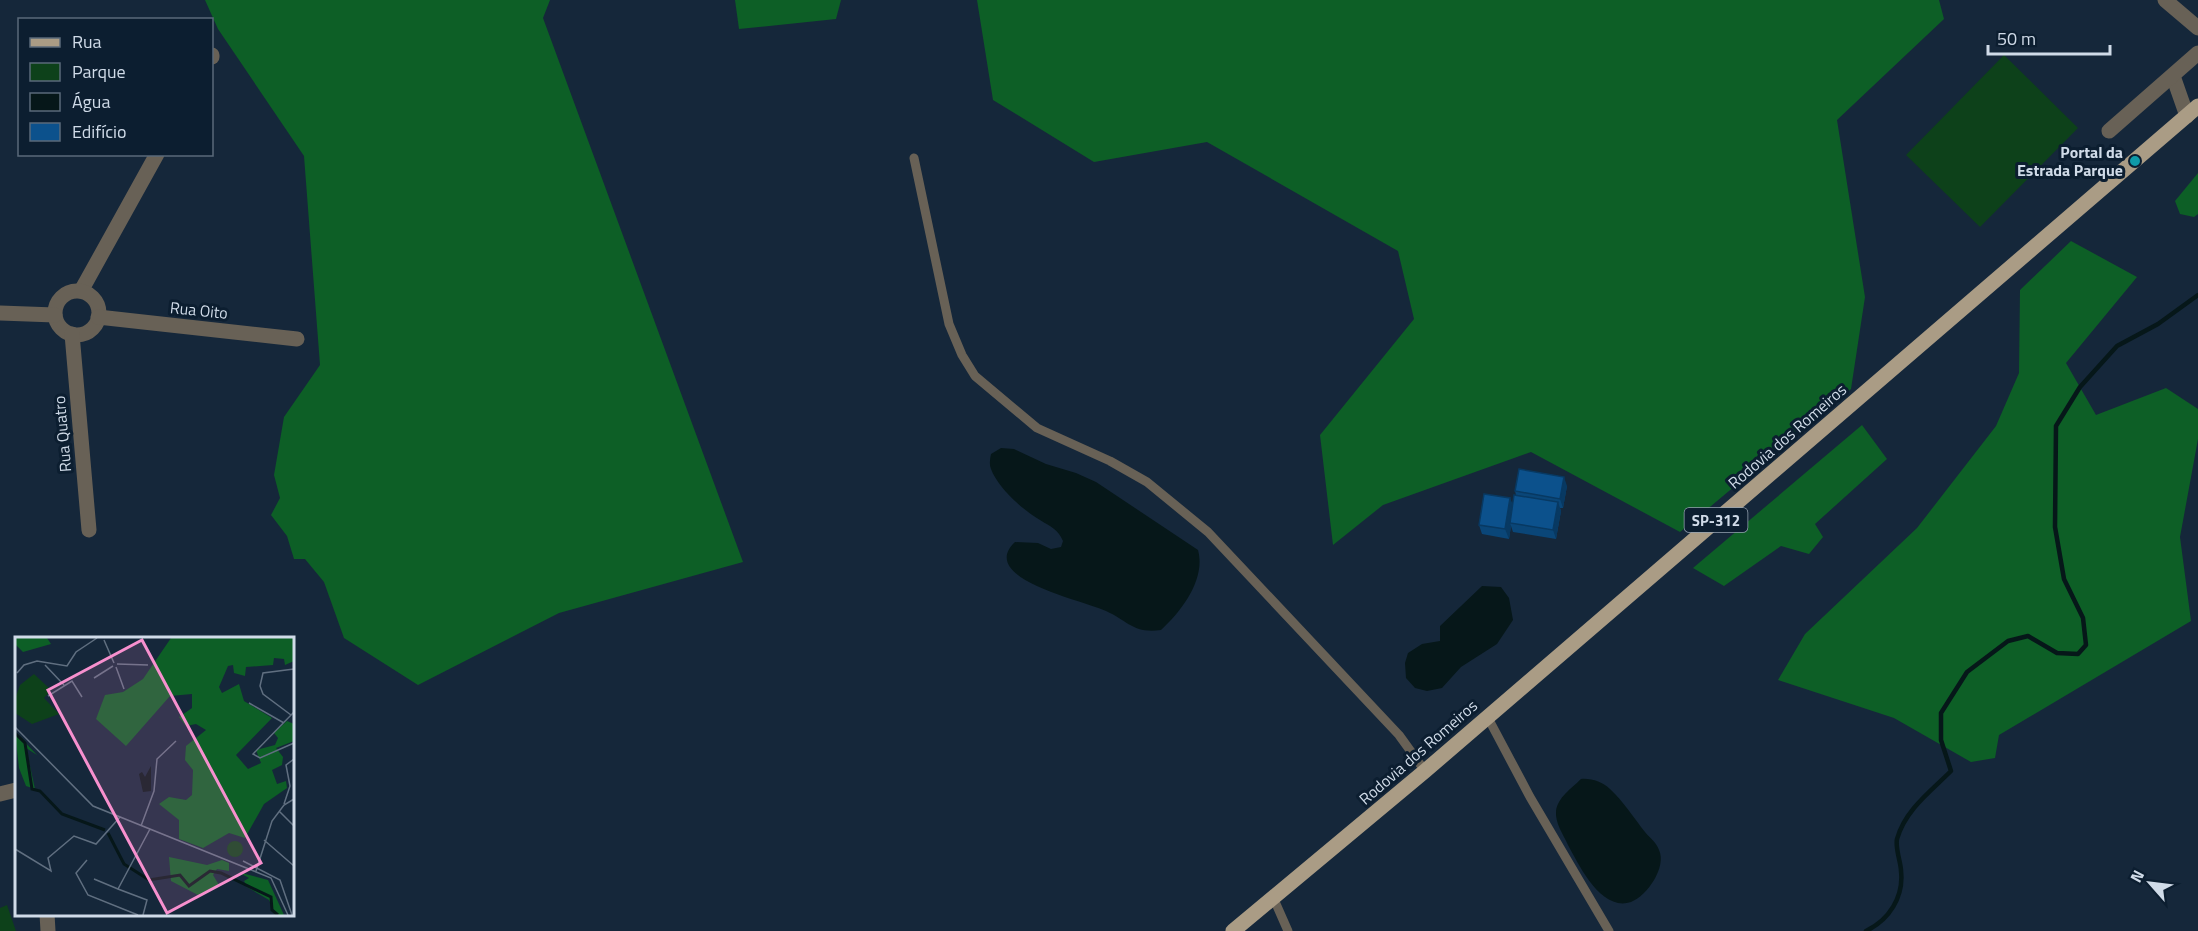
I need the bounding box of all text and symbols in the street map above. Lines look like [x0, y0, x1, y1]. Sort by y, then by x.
legend [18, 18, 213, 156]
scale bar [1988, 18, 2110, 56]
text: 50 m [1997, 25, 2036, 52]
text: Rua [72, 28, 102, 55]
text: Parque [72, 58, 126, 85]
text: Água [72, 88, 110, 115]
text: Edifício [72, 118, 126, 145]
place label: Portal da Estrada Parque [2017, 140, 2123, 182]
marker: Portal da Estrada Parque [2128, 154, 2142, 168]
street label: Rua Oito [169, 295, 229, 325]
street label: Rodovia dos Romeiros [1723, 378, 1851, 494]
street label: Rua Quatro [47, 395, 77, 473]
road number: SP-312 [1684, 508, 1748, 532]
inset map [15, 637, 294, 916]
street label: Rodovia dos Romeiros [1354, 694, 1482, 810]
north arrow [2120, 853, 2180, 913]
text: N [2124, 865, 2150, 886]

